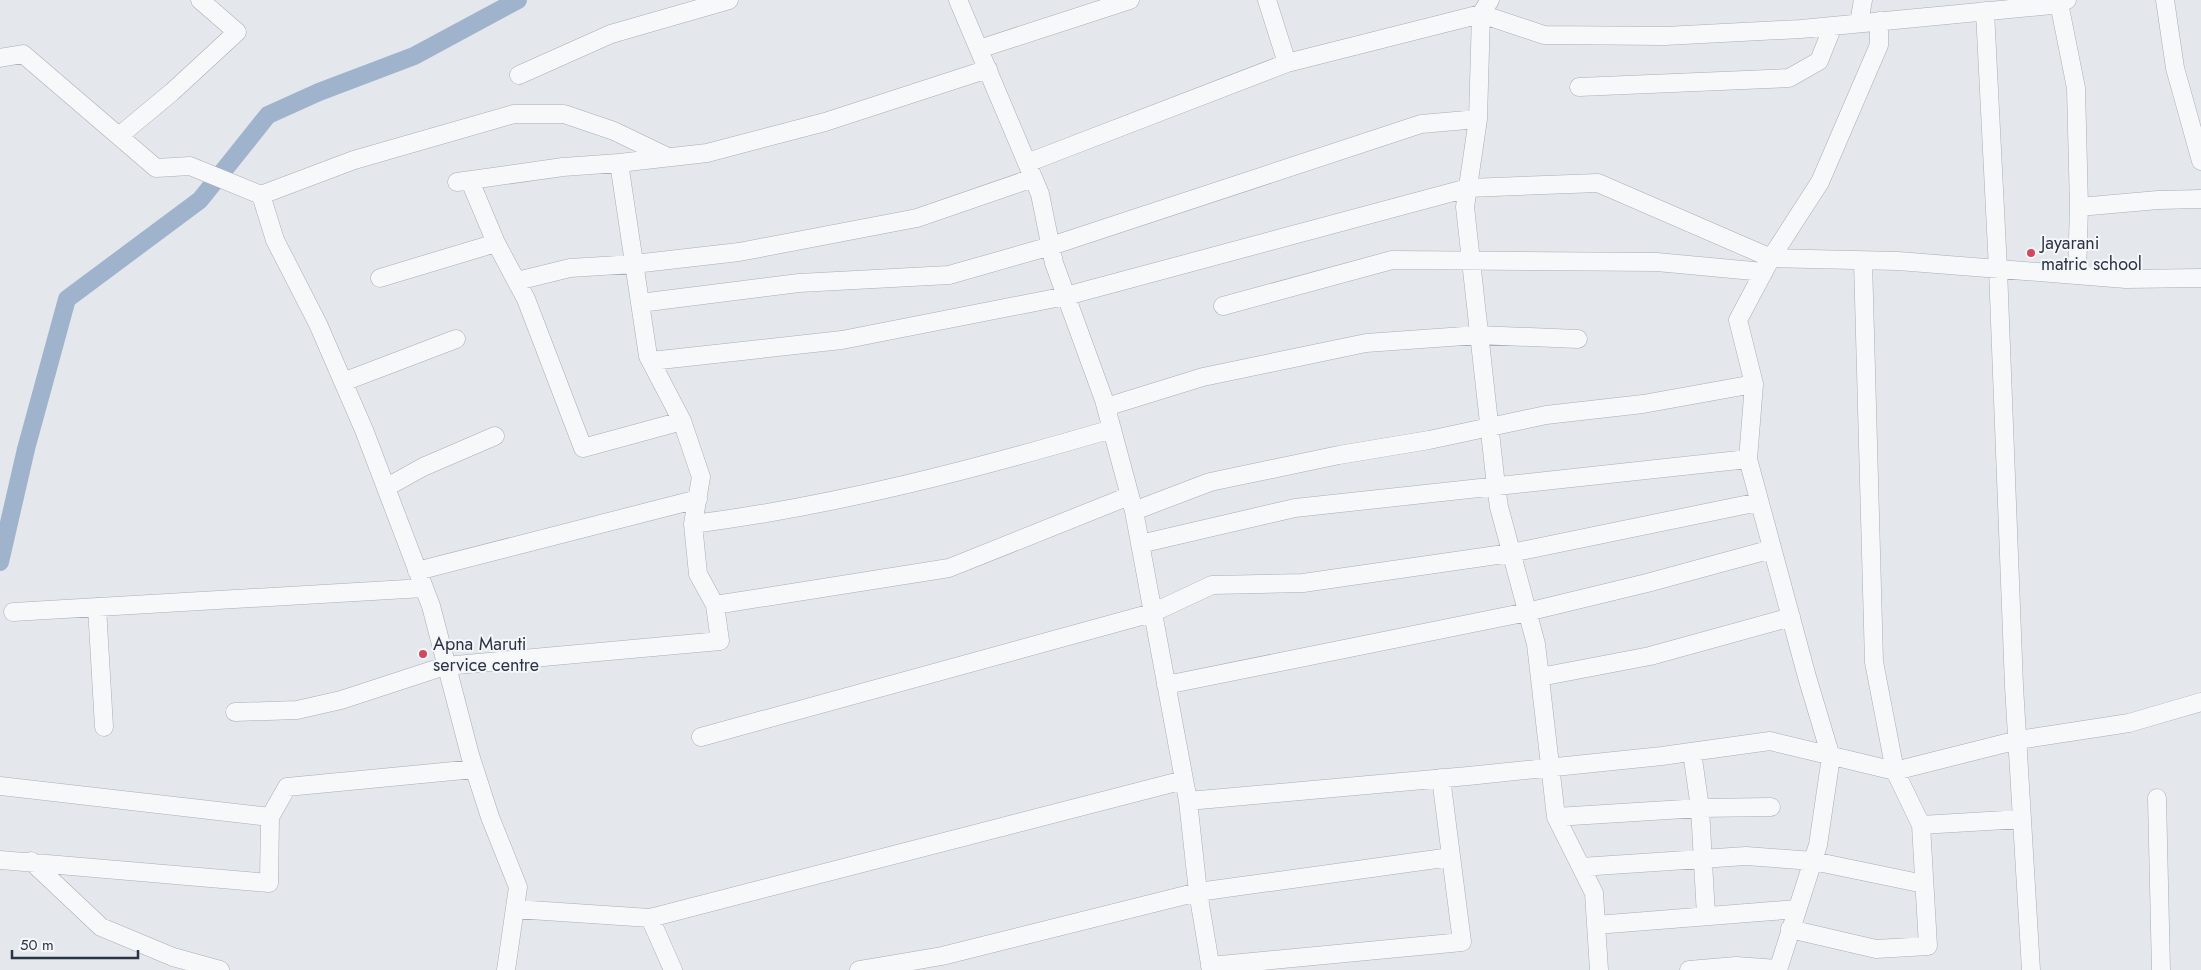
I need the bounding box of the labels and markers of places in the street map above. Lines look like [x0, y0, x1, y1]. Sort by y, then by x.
place label: Jayarani matric school [2039, 230, 2142, 277]
marker: Jayarani matric school [2025, 247, 2037, 259]
place label: Apna Maruti service centre [433, 631, 539, 678]
marker: Apna Maruti service centre [417, 648, 429, 660]

